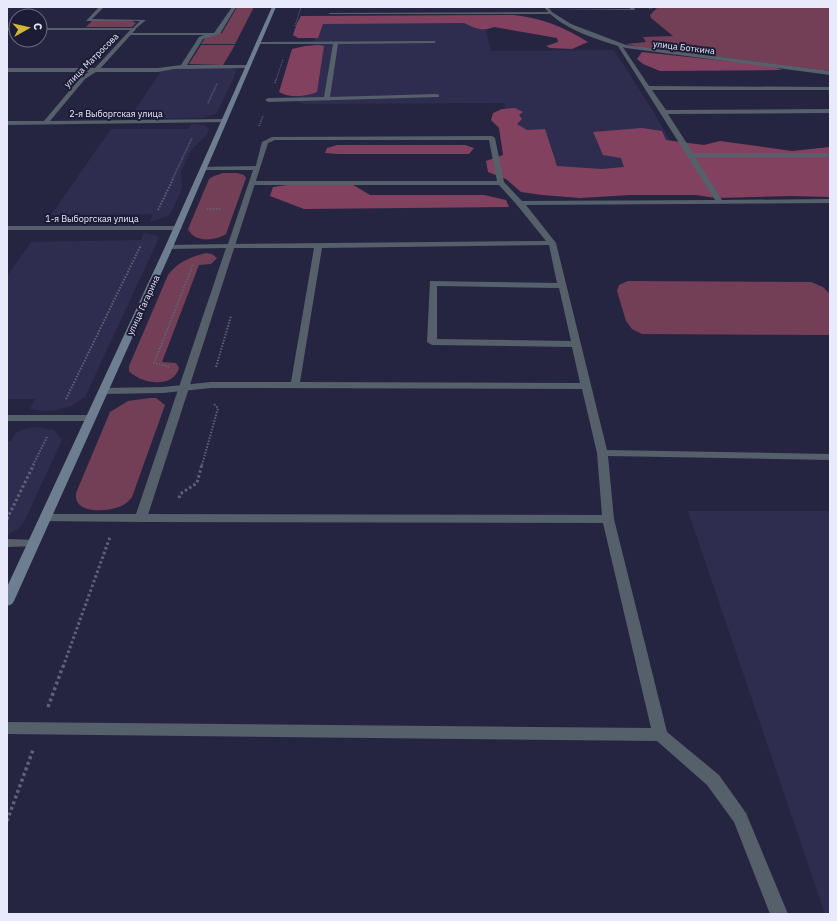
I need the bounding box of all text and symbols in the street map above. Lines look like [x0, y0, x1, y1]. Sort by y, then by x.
north arrow [8, 8, 48, 48]
text: С [30, 22, 45, 31]
street label: улица Матросова [61, 30, 121, 90]
street label: улица Боткина [652, 38, 716, 56]
street label: 2-я Выборгская улица [69, 108, 163, 119]
street label: 1-я Выборгская улица [45, 213, 139, 224]
street label: улица Гагарина [124, 273, 162, 337]

